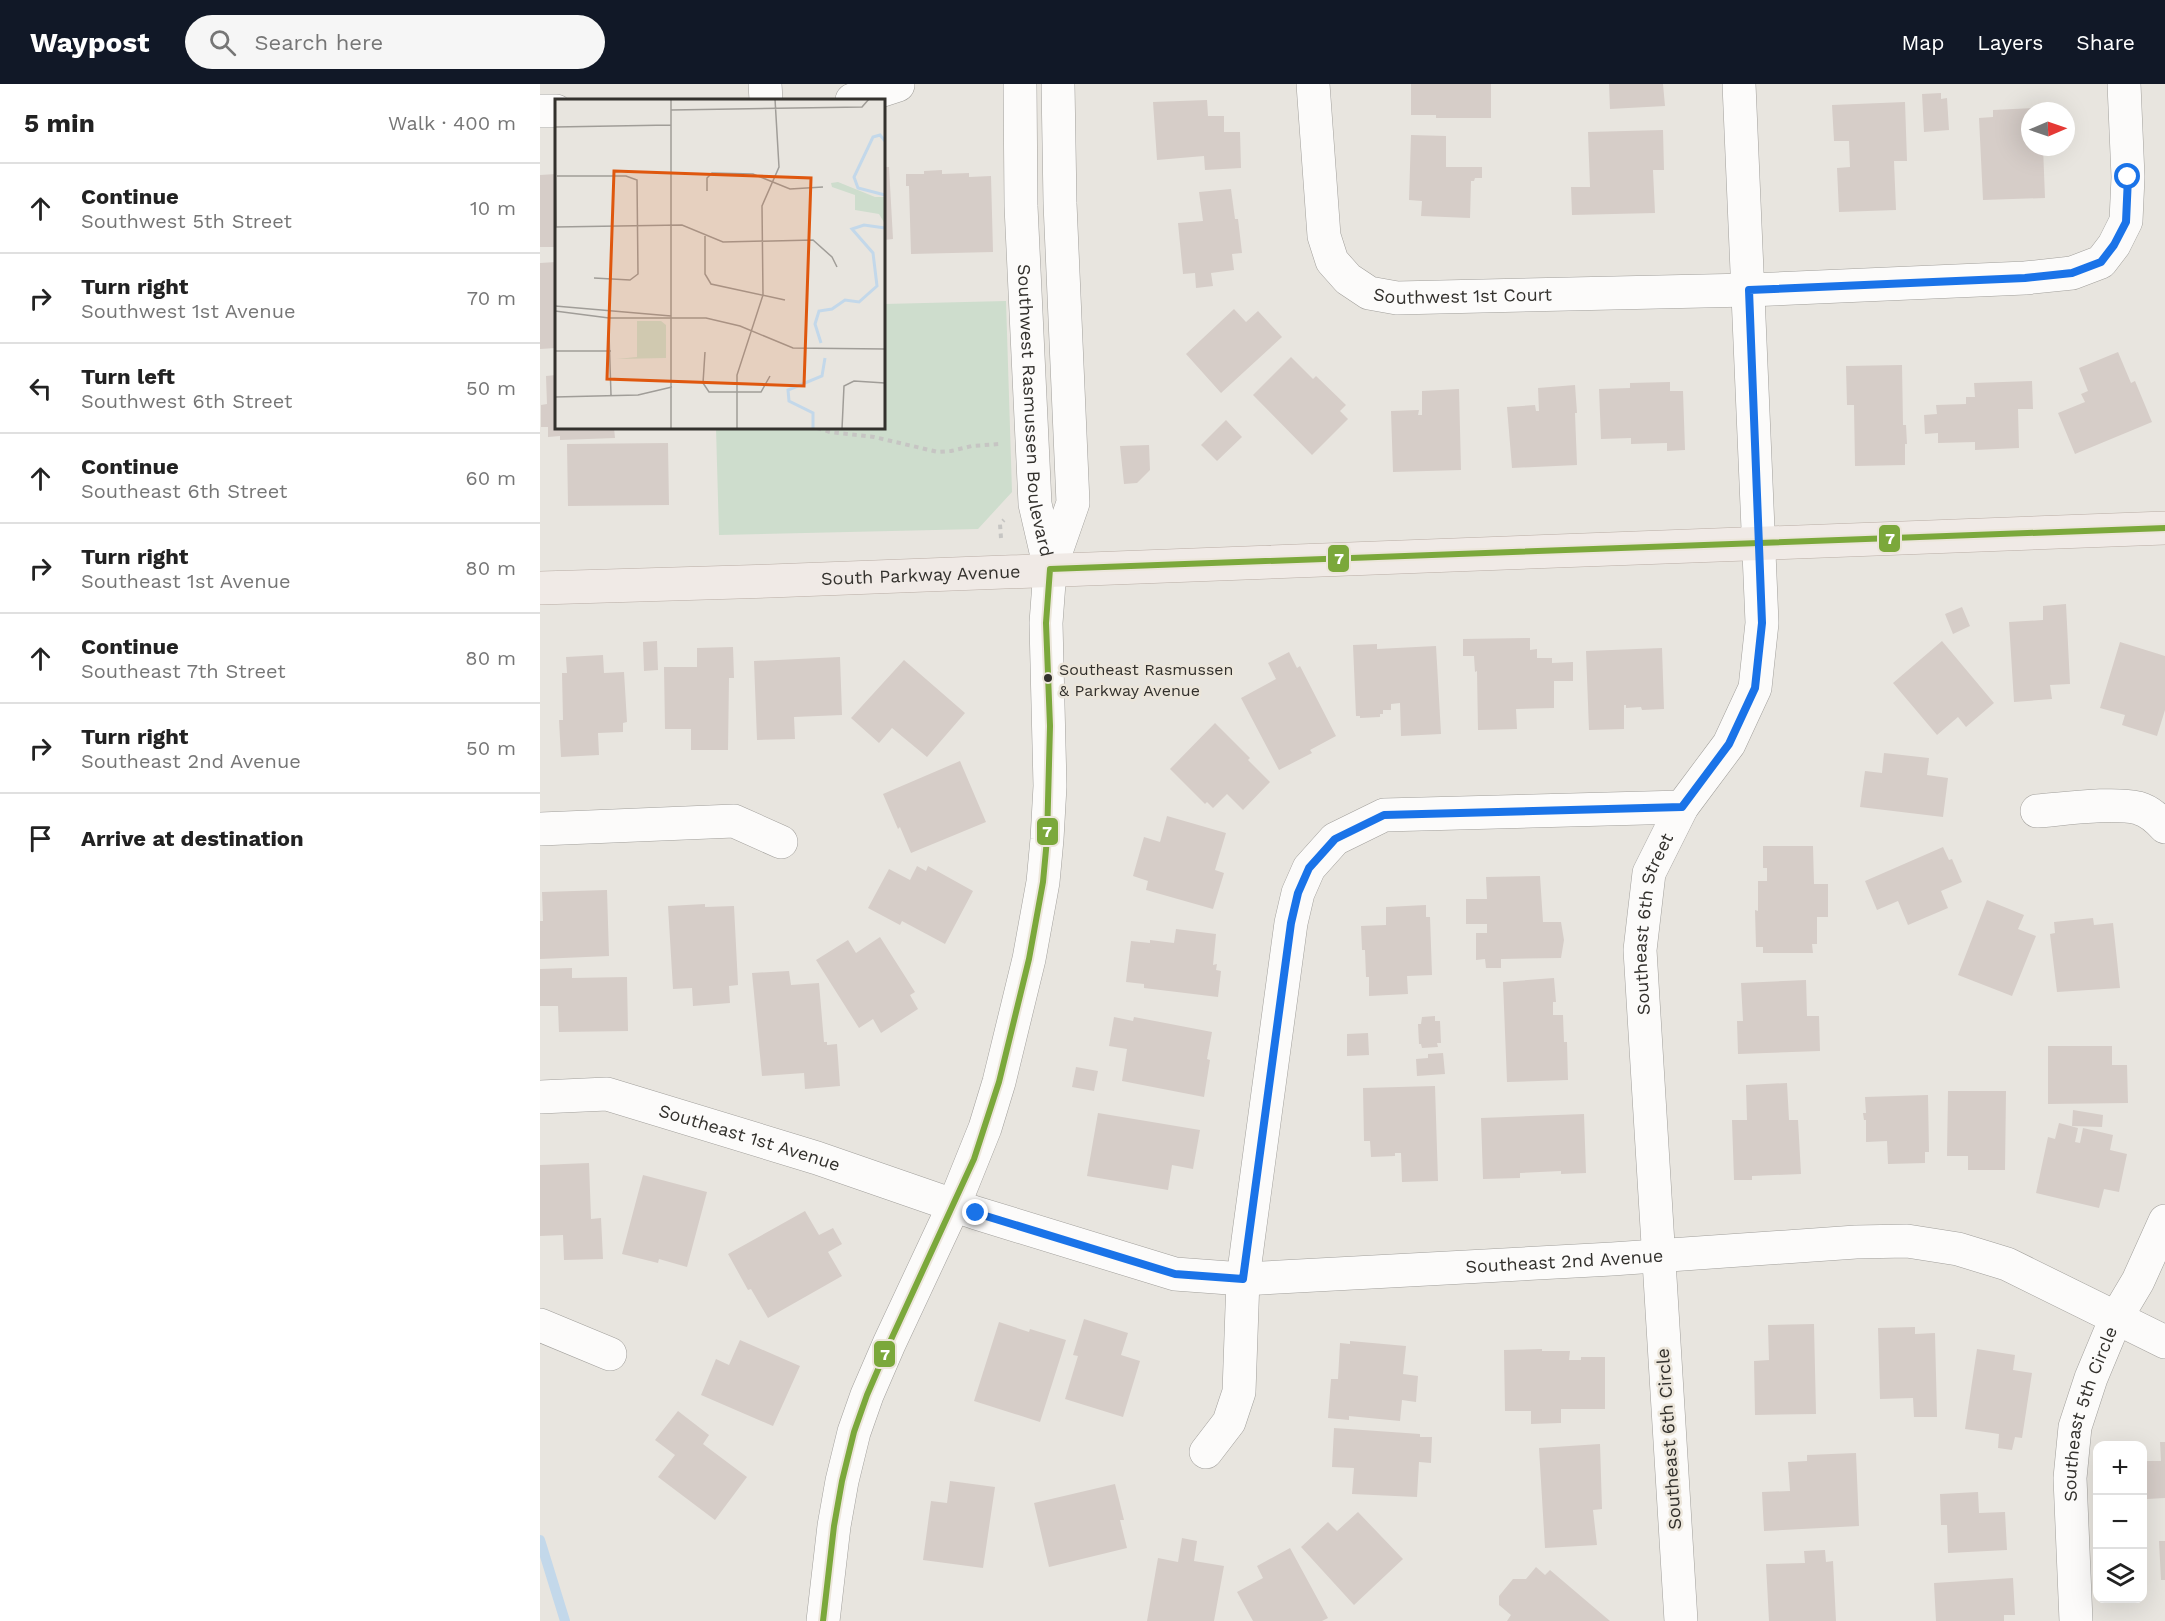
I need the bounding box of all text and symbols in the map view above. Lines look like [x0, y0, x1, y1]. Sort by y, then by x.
search box [185, 15, 605, 69]
text: Waypost [30, 26, 149, 59]
icon: search [206, 26, 239, 59]
text: Search here [254, 30, 383, 55]
text: Map [1901, 30, 1944, 55]
text: Layers [1977, 30, 2043, 55]
text: Share [2076, 30, 2135, 55]
inset map [555, 99, 885, 429]
north arrow [2021, 102, 2075, 156]
text: 5 min [24, 108, 95, 138]
text: Walk · 400 m [388, 111, 516, 135]
route start [2114, 163, 2140, 189]
text: Continue [81, 184, 179, 209]
icon: ahead [24, 192, 57, 225]
text: 10 m [470, 196, 516, 220]
text: Southwest 5th Street [81, 209, 292, 233]
street label: Southwest Rasmussen Boulevard [1014, 263, 1058, 559]
text: Turn right [81, 274, 188, 299]
icon: right [24, 282, 57, 315]
street label: Southwest 1st Court [1372, 283, 1553, 308]
text: 70 m [467, 286, 516, 310]
text: Southwest 1st Avenue [81, 299, 296, 323]
text: Turn left [81, 364, 175, 389]
icon: left [24, 372, 57, 405]
text: 50 m [466, 376, 516, 400]
text: Southwest 6th Street [81, 389, 292, 413]
text: Continue [81, 454, 179, 479]
icon: ahead [24, 462, 57, 495]
text: 60 m [466, 466, 516, 490]
text: Southeast 6th Street [81, 479, 287, 503]
line badge: 7 [1878, 524, 1901, 553]
text: 7 [1885, 529, 1895, 548]
text: Turn right [81, 544, 188, 569]
line badge: 7 [1327, 544, 1350, 573]
text: 7 [1334, 549, 1344, 568]
icon: right [24, 552, 57, 585]
text: 80 m [465, 556, 516, 580]
street label: South Parkway Avenue [821, 560, 1021, 589]
text: Southeast 1st Avenue [81, 569, 291, 593]
text: Continue [81, 634, 179, 659]
icon: ahead [24, 642, 57, 675]
text: 80 m [465, 646, 516, 670]
text: Southeast 7th Street [81, 659, 286, 683]
place label: Southeast Rasmussen & Parkway Avenue [1059, 660, 1233, 700]
marker: Southeast Rasmussen & Parkway Avenue [1042, 672, 1054, 684]
text: Turn right [81, 724, 188, 749]
icon: right [24, 732, 57, 765]
text: 50 m [466, 736, 516, 760]
text: Southeast 2nd Avenue [81, 749, 301, 773]
line badge: 7 [1036, 817, 1059, 846]
icon: arrive [24, 822, 57, 855]
text: 7 [1042, 822, 1052, 841]
text: Arrive at destination [81, 826, 304, 851]
street label: Southeast 6th Street [1629, 829, 1677, 1016]
street label: Southeast 1st Avenue [656, 1099, 843, 1175]
route end [962, 1199, 988, 1225]
street label: Southeast 2nd Avenue [1465, 1244, 1664, 1277]
street label: Southeast 5th Circle [2059, 1323, 2121, 1502]
line badge: 7 [873, 1340, 896, 1368]
text: 7 [880, 1345, 890, 1364]
street label: Southeast 6th Circle [1652, 1348, 1685, 1530]
map controls [2093, 1441, 2147, 1603]
button: + [2093, 1441, 2147, 1495]
button: − [2093, 1495, 2147, 1549]
button: layers [2093, 1549, 2147, 1603]

